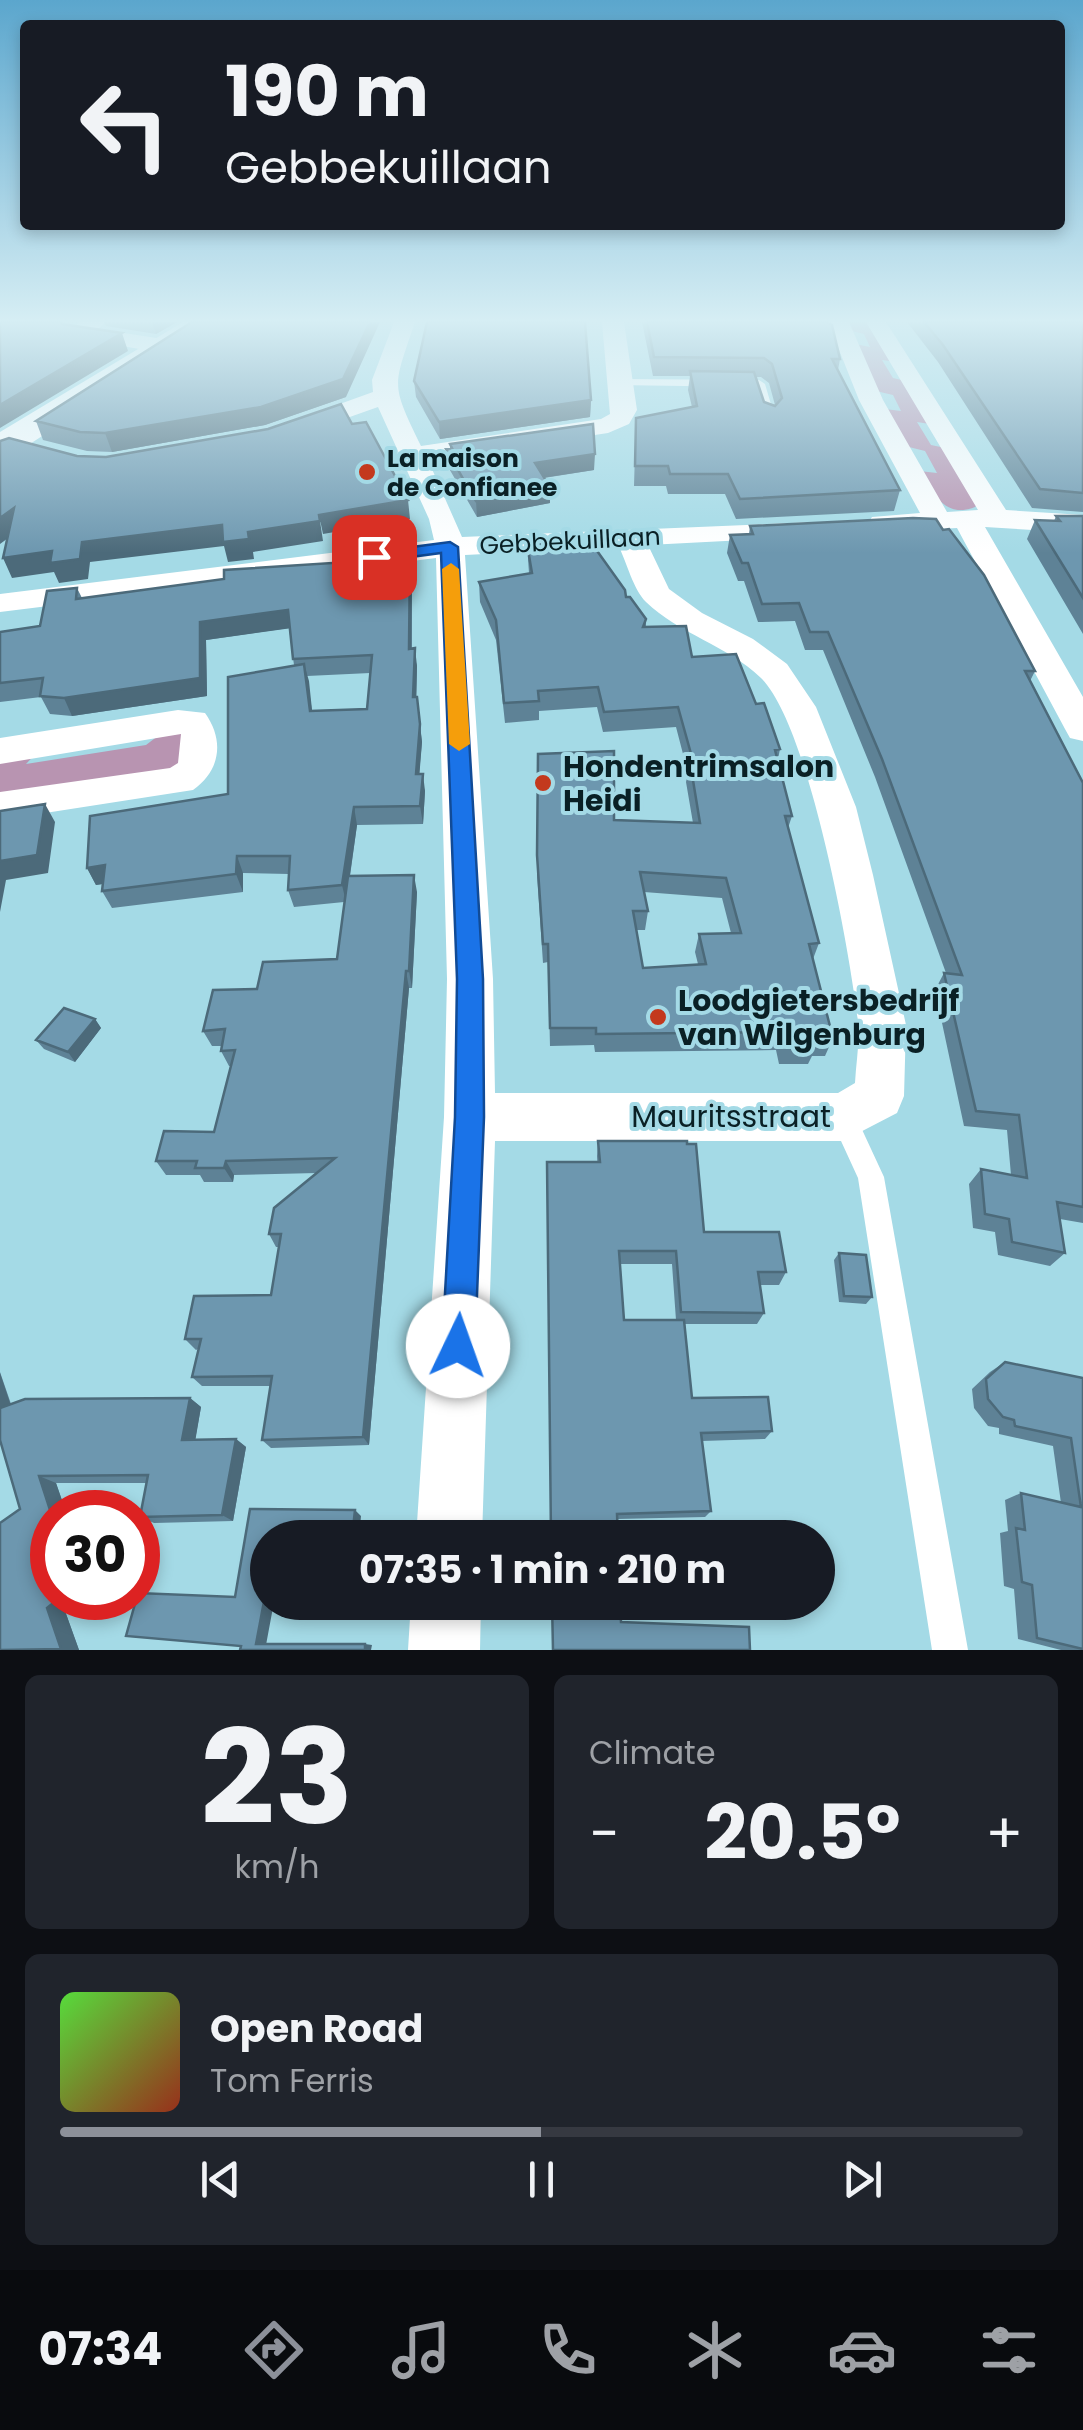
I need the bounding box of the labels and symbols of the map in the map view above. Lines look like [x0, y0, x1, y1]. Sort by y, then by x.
place label: La maison de Confianee [387, 441, 558, 505]
marker: La maison de Confianee [356, 461, 378, 483]
pin [332, 515, 417, 600]
street label: Gebbekuillaan [479, 519, 661, 563]
place label: Hondentrimsalon Heidi [563, 745, 834, 822]
marker: Hondentrimsalon Heidi [532, 772, 554, 794]
place label: Loodgietersbedrijf van Wilgenburg [678, 979, 960, 1056]
marker: Loodgietersbedrijf van Wilgenburg [647, 1006, 669, 1028]
street label: Mauritsstraat [631, 1095, 831, 1138]
position arrow [406, 1294, 510, 1398]
speed limit sign: 30 [30, 1490, 160, 1620]

